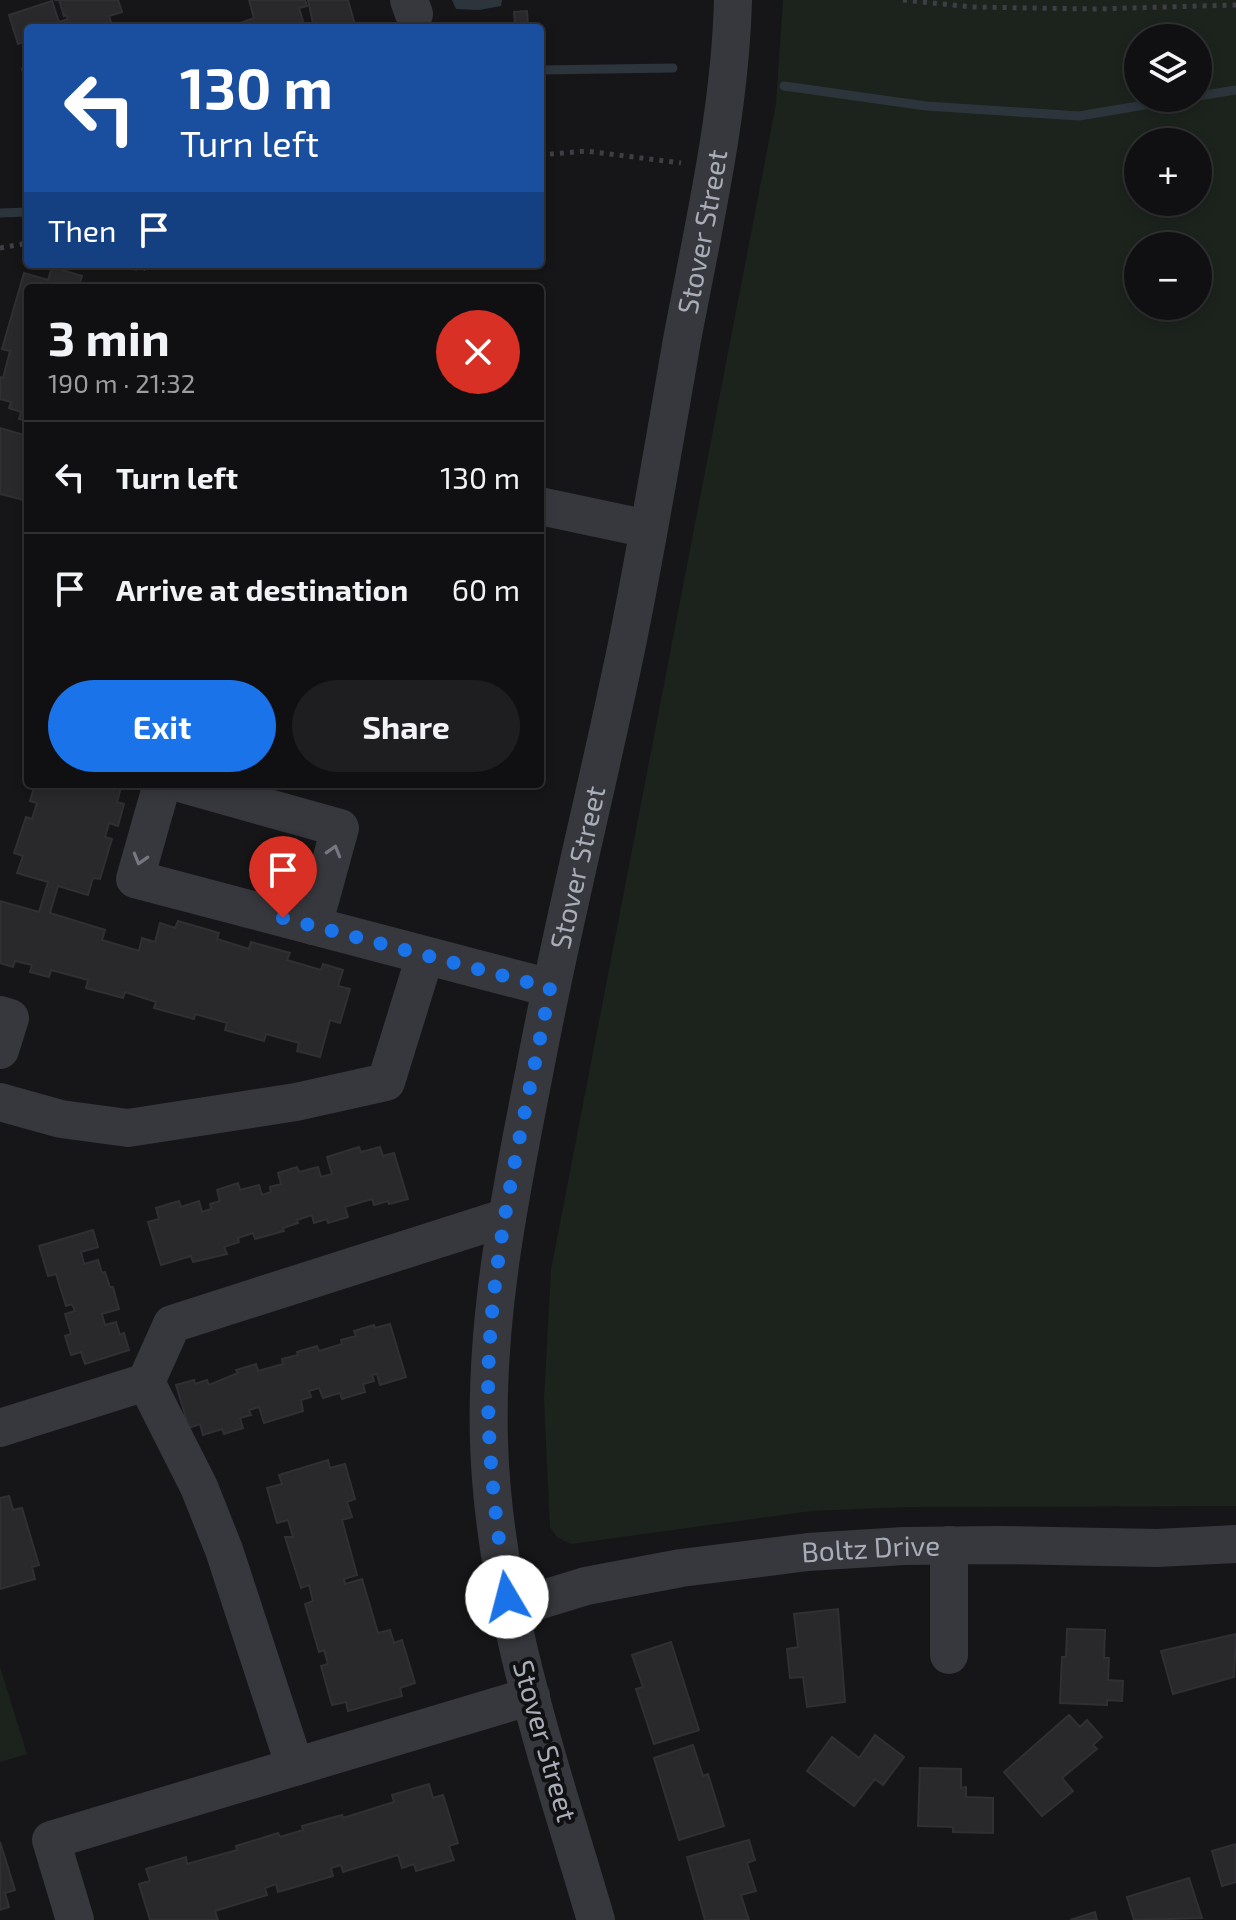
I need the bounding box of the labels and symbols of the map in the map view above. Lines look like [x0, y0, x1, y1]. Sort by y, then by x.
street label: Stover Street [669, 147, 734, 317]
street label: Stover Street [542, 782, 612, 952]
pin [249, 836, 317, 918]
one-way arrow [325, 845, 341, 859]
one-way arrow [133, 851, 149, 865]
street label: Boltz Drive [800, 1528, 940, 1568]
position arrow [465, 1555, 549, 1639]
street label: Stover Street [507, 1656, 585, 1825]

